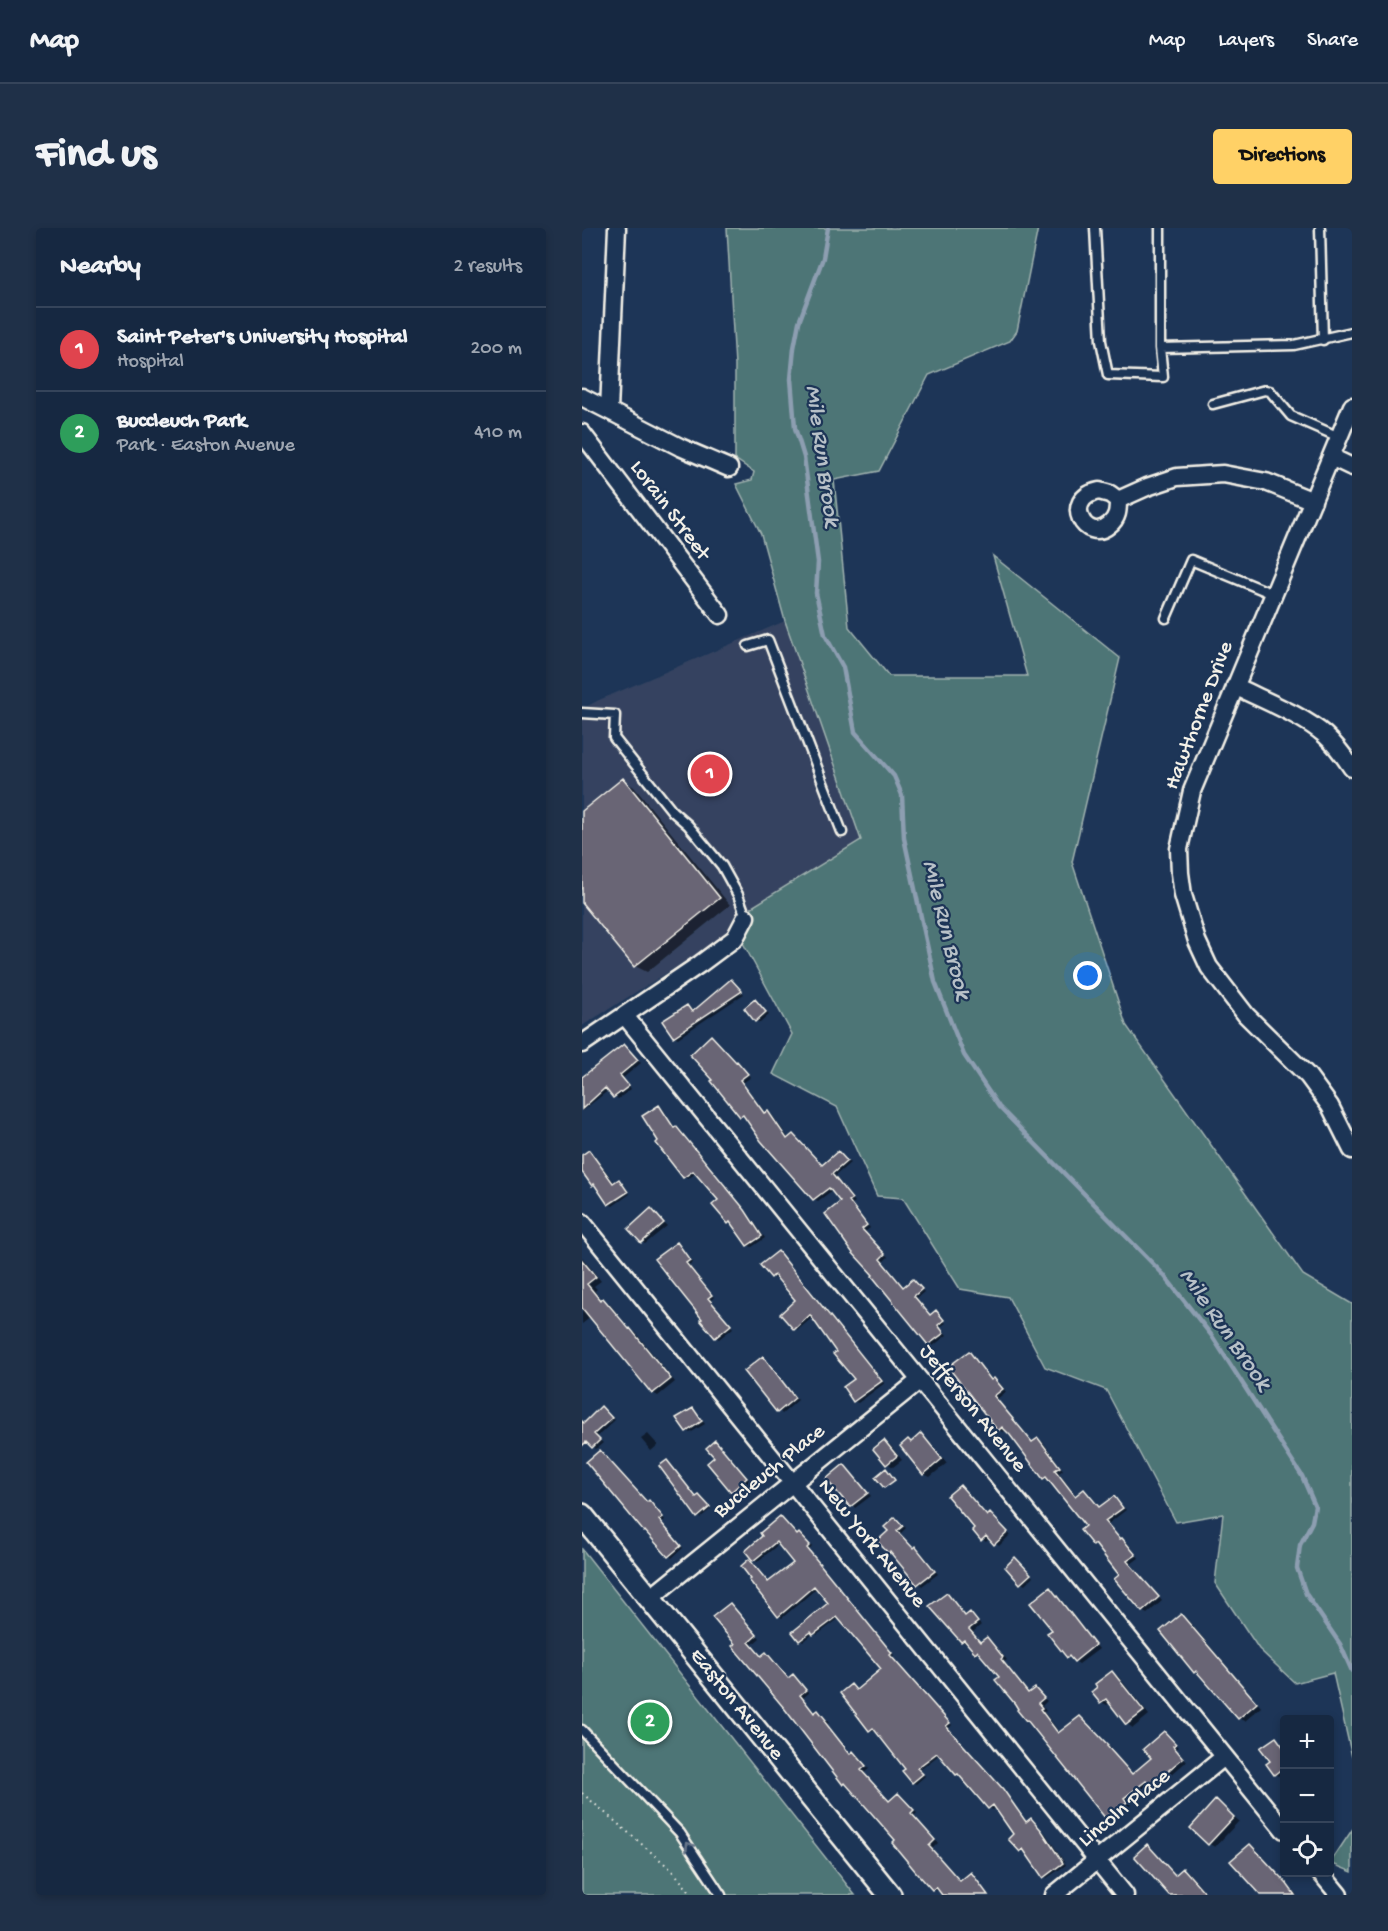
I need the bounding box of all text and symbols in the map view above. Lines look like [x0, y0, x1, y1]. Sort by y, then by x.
text: Map [30, 25, 79, 58]
text: Map [1149, 29, 1185, 54]
text: Layers [1218, 29, 1274, 54]
text: Share [1307, 29, 1358, 54]
button: Directions [1213, 129, 1352, 184]
text: Find us [36, 132, 156, 181]
text: Nearby [60, 252, 141, 283]
text: 2 results [453, 256, 522, 279]
text: Saint Peter's University Hospital [117, 325, 408, 351]
text: 1 [75, 338, 84, 361]
text: 200 m [471, 338, 522, 361]
text: Hospital [117, 351, 184, 374]
water label: Mile Run Brook [797, 383, 846, 531]
text: Buccleuch Park [117, 409, 247, 435]
text: 2 [75, 422, 84, 445]
text: 410 m [474, 422, 522, 445]
text: Park · Easton Avenue [117, 435, 295, 458]
street label: Lorain Street [623, 456, 716, 568]
street label: Hawthorne Drive [1160, 638, 1240, 794]
pin: 1 [690, 752, 730, 796]
water label: Mile Run Brook [914, 857, 977, 1005]
your location [1073, 961, 1102, 990]
water label: Mile Run Brook [1171, 1263, 1278, 1399]
street label: Jefferson Avenue [913, 1340, 1032, 1479]
street label: Buccleuch Place [708, 1419, 831, 1525]
street label: New York Avenue [811, 1474, 931, 1614]
street label: Easton Avenue [683, 1644, 789, 1767]
pin: 2 [630, 1700, 670, 1744]
map controls [1280, 1715, 1334, 1877]
button: + [1280, 1715, 1334, 1769]
street label: Lincoln Place [1074, 1764, 1177, 1854]
button: − [1280, 1769, 1334, 1823]
button: locate [1280, 1823, 1334, 1877]
one-way arrow [684, 1842, 696, 1852]

